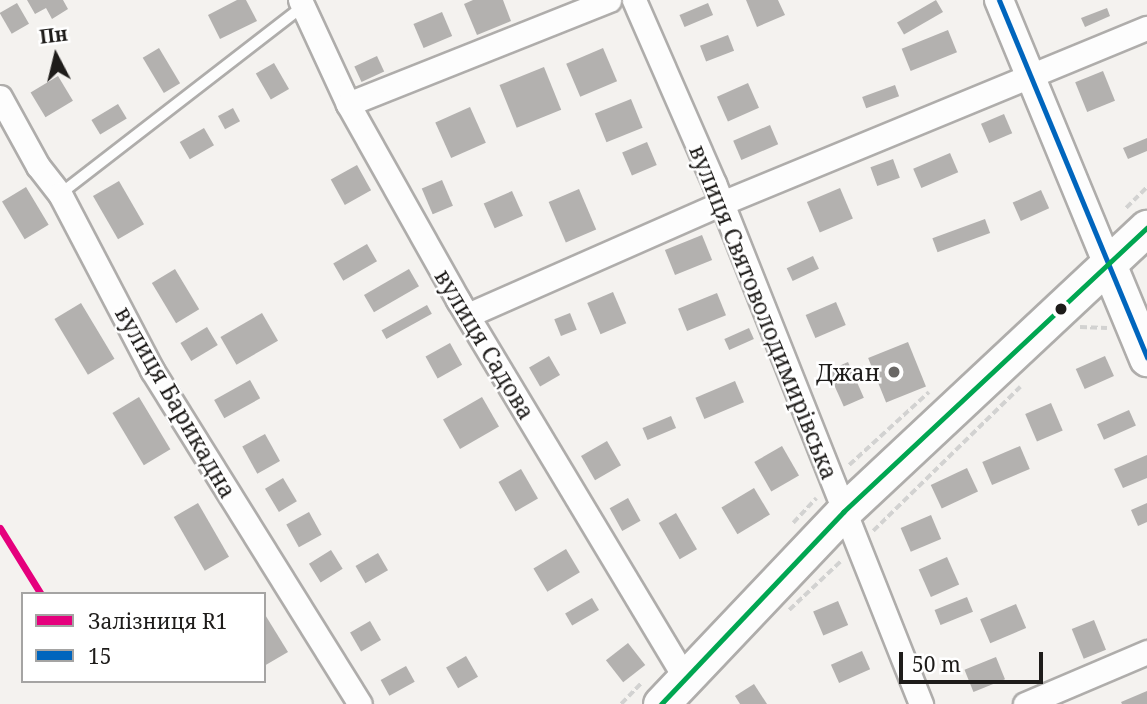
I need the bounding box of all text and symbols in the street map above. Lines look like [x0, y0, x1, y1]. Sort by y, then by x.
north arrow [21, 21, 91, 91]
text: Пн [38, 21, 69, 50]
street label: вулиця Святоволодимирівська [684, 141, 844, 483]
street label: вулиця Садова [429, 264, 541, 424]
street label: вулиця Барикадна [110, 301, 242, 503]
unlabelled marker [1054, 302, 1068, 316]
place label: Джан [816, 358, 880, 386]
marker: Джан [886, 364, 902, 380]
legend [21, 592, 266, 683]
text: Залізниця R1 [88, 607, 228, 635]
scale bar [902, 638, 1046, 682]
text: 15 [88, 642, 111, 670]
text: 50 m [912, 650, 961, 678]

